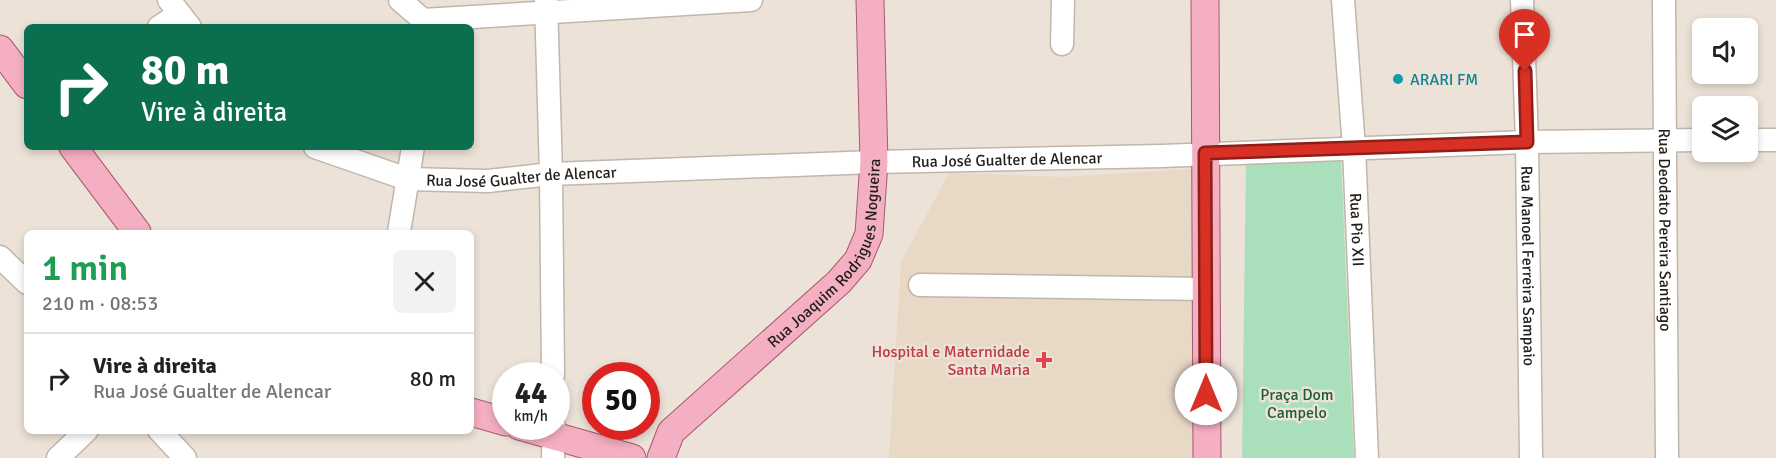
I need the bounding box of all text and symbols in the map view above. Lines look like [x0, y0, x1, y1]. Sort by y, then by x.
pin [1499, 9, 1550, 71]
icon: arrive [1508, 18, 1541, 51]
map controls [1692, 18, 1758, 162]
button: sound [1692, 18, 1758, 84]
text: 80 m [141, 45, 230, 96]
icon: right [42, 48, 120, 126]
place label: ARARI FM [1410, 70, 1478, 90]
marker: ARARI FM [1391, 72, 1405, 86]
text: Vire à direita [141, 96, 287, 129]
button: layers [1692, 96, 1758, 162]
street label: Rua Deodato Pereira Santiago [1654, 128, 1675, 332]
street label: Rua José Gualter de Alencar [911, 148, 1103, 172]
street label: Rua Joaquim Rodrigues Nogueira [764, 158, 885, 352]
street label: Rua José Gualter de Alencar [426, 163, 617, 192]
street label: Rua Manoel Ferreira Sampaio [1516, 166, 1539, 366]
street label: Rua Pio XII [1345, 192, 1368, 267]
text: 1 min [42, 246, 128, 291]
button: close [393, 250, 456, 313]
text: 210 m · 08:53 [42, 291, 158, 316]
place label: Hospital e Maternidade Santa Maria [871, 342, 1030, 380]
marker: Hospital e Maternidade Santa Maria [1035, 351, 1053, 369]
text: Vire à direita [93, 352, 217, 379]
icon: right [42, 362, 75, 395]
speed limit sign: 50 [582, 362, 660, 440]
position arrow [1174, 362, 1238, 426]
text: 80 m [410, 365, 456, 392]
text: 44 [515, 375, 547, 412]
text: Rua José Gualter de Alencar [93, 379, 331, 404]
park label: Praça Dom Campelo [1260, 385, 1334, 423]
text: km/h [514, 407, 548, 425]

